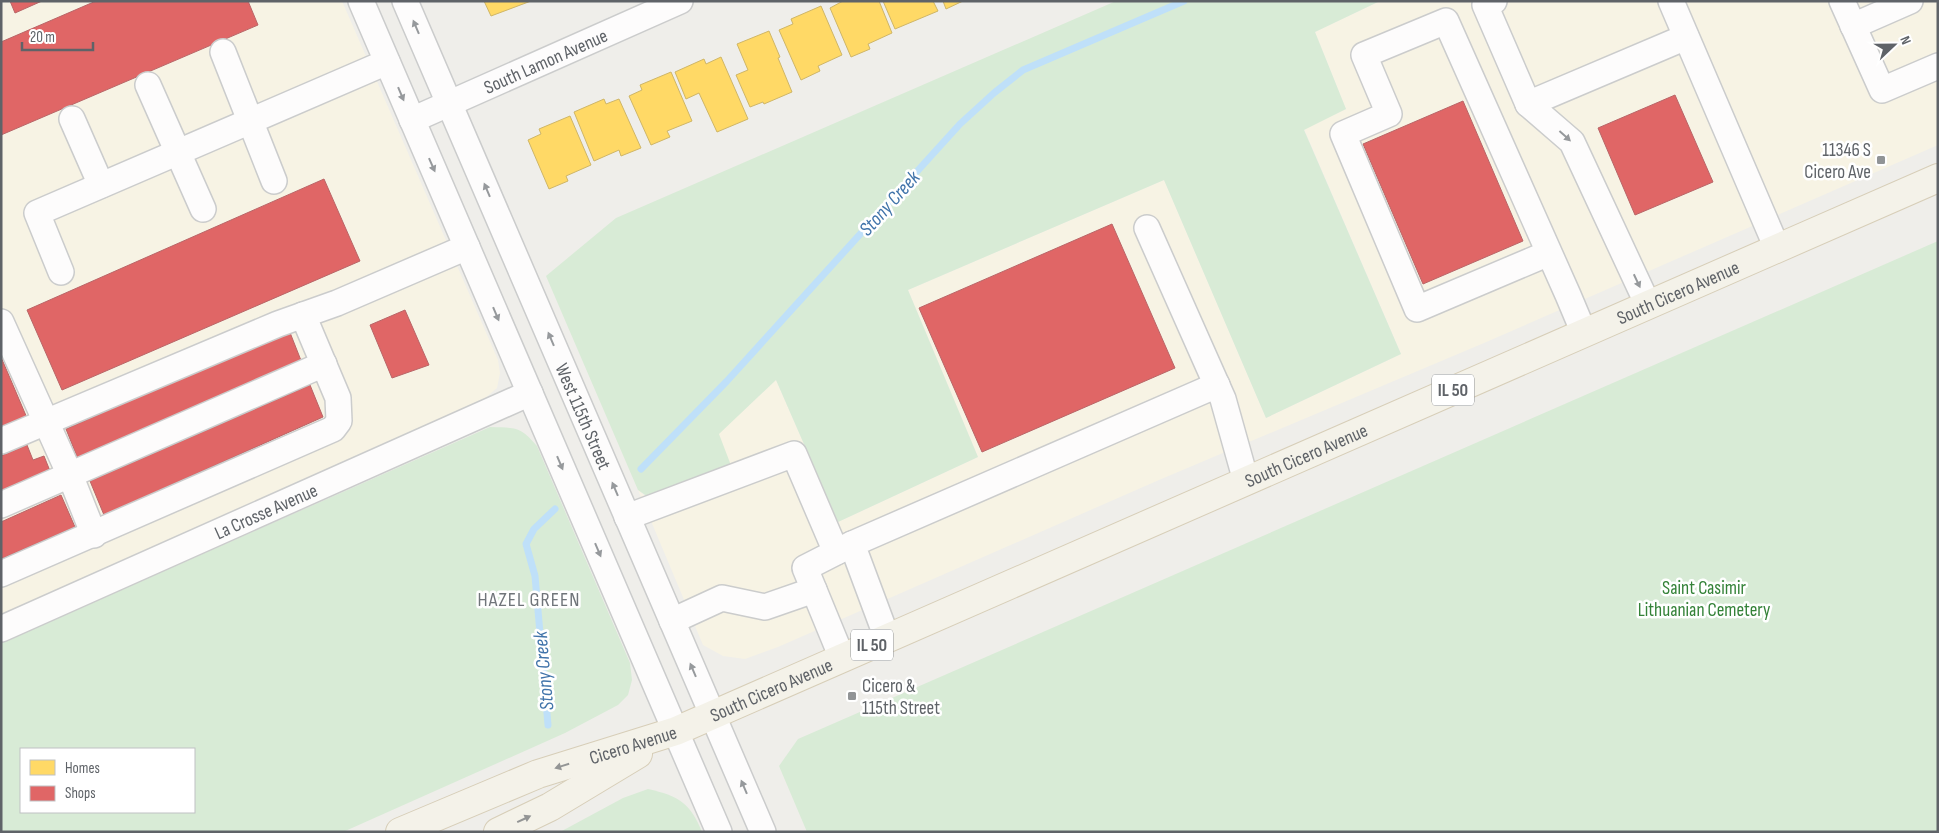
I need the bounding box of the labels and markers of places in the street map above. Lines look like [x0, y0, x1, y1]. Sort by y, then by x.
place label: 11346 S Cicero Ave [1804, 139, 1871, 184]
marker: 11346 S Cicero Ave [1875, 154, 1887, 166]
place label: Cicero & 115th Street [862, 675, 940, 720]
marker: Cicero & 115th Street [846, 690, 858, 702]

